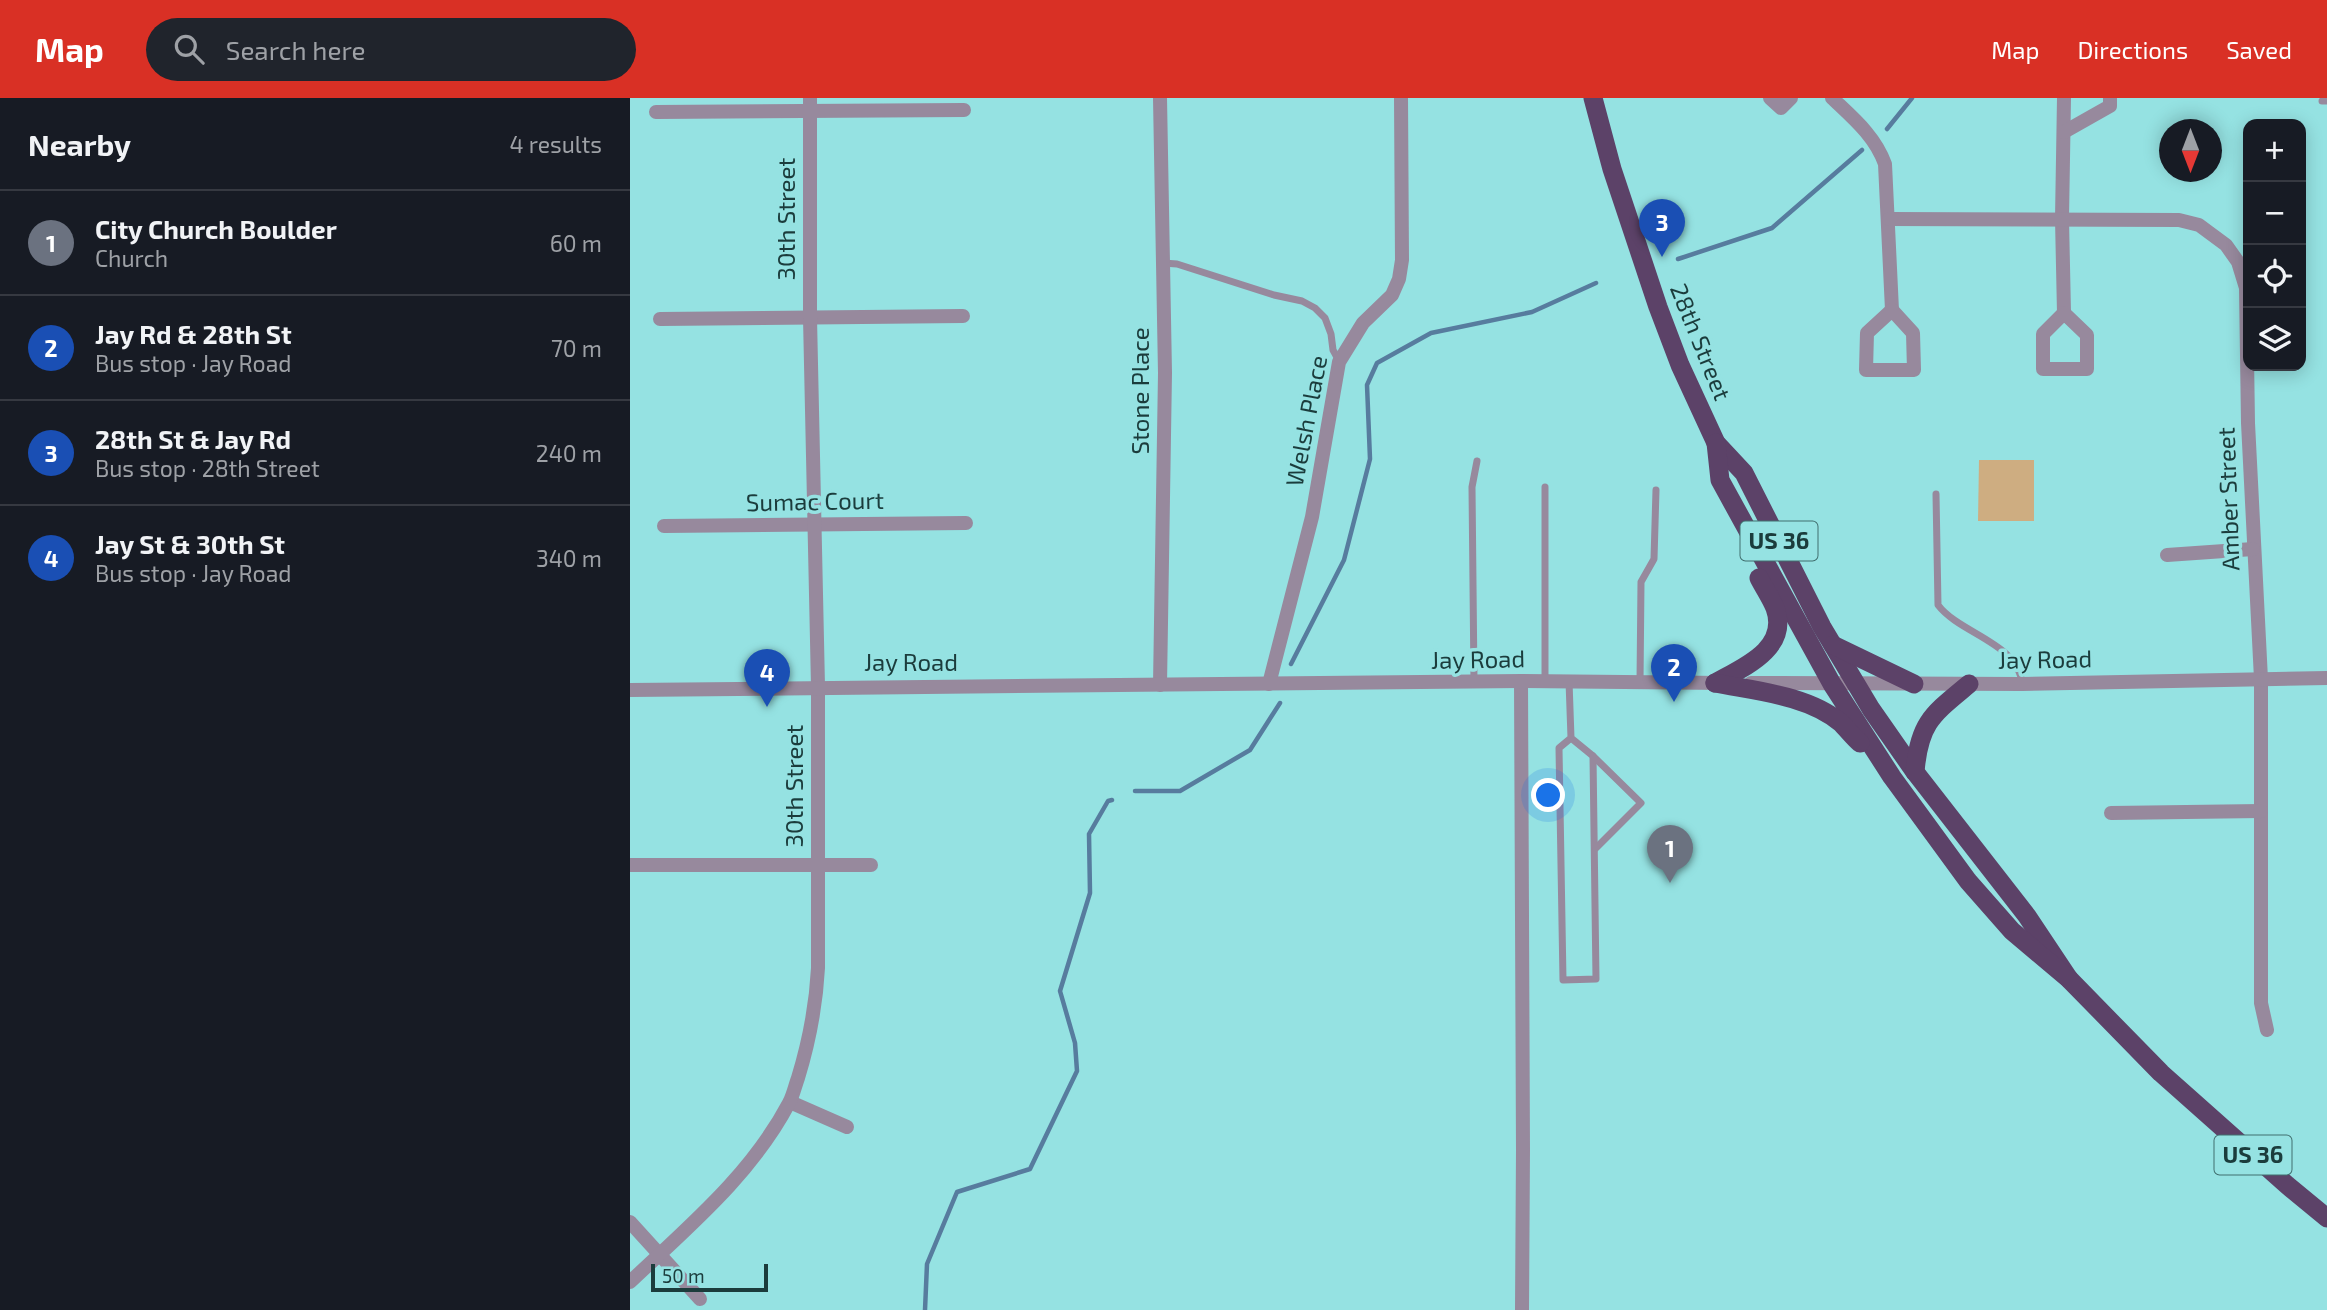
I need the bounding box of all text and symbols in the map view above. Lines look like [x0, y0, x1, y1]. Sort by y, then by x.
search box [146, 18, 636, 81]
text: Map [35, 29, 104, 69]
icon: search [170, 30, 208, 68]
text: Search here [226, 34, 365, 65]
text: Map [1991, 35, 2039, 64]
text: Directions [2077, 35, 2188, 64]
text: Saved [2226, 35, 2292, 64]
north arrow [2159, 119, 2222, 182]
map controls [2243, 119, 2306, 371]
button: + [2243, 119, 2306, 182]
text: Nearby [28, 126, 131, 162]
text: 4 results [510, 130, 602, 158]
street label: 30th Street [771, 158, 800, 280]
button: − [2243, 182, 2306, 245]
pin: 3 [1639, 199, 1685, 257]
text: City Church Boulder [95, 213, 337, 244]
text: 1 [46, 229, 56, 257]
text: 60 m [550, 229, 602, 257]
text: Church [95, 244, 168, 272]
button: locate [2243, 245, 2306, 308]
street label: 28th Street [1665, 279, 1738, 404]
button: layers [2243, 308, 2306, 371]
text: Jay Rd & 28th St [95, 318, 292, 349]
street label: Stone Place [1125, 327, 1154, 455]
text: 2 [44, 334, 58, 362]
text: 70 m [551, 334, 602, 362]
text: Bus stop · Jay Road [95, 349, 291, 377]
street label: Welsh Place [1279, 353, 1332, 489]
text: 28th St & Jay Rd [95, 423, 291, 454]
street label: Amber Street [2211, 427, 2244, 571]
text: 3 [44, 439, 58, 467]
text: 240 m [536, 439, 602, 467]
text: Bus stop · 28th Street [95, 454, 320, 482]
street label: Sumac Court [746, 485, 884, 516]
road number: US 36 [1740, 522, 1818, 560]
text: Jay St & 30th St [95, 528, 285, 559]
text: 4 [44, 544, 58, 572]
text: 340 m [536, 544, 602, 572]
text: Bus stop · Jay Road [95, 559, 291, 587]
street label: Jay Road [1431, 643, 1525, 674]
street label: Jay Road [1998, 643, 2092, 674]
pin: 2 [1651, 644, 1697, 702]
street label: Jay Road [864, 647, 958, 676]
pin: 4 [744, 649, 790, 707]
street label: 30th Street [779, 725, 808, 847]
your location [1531, 778, 1565, 812]
pin: 1 [1647, 825, 1693, 883]
road number: US 36 [2214, 1136, 2292, 1174]
scale bar [651, 1261, 768, 1293]
text: 50 m [662, 1264, 705, 1287]

